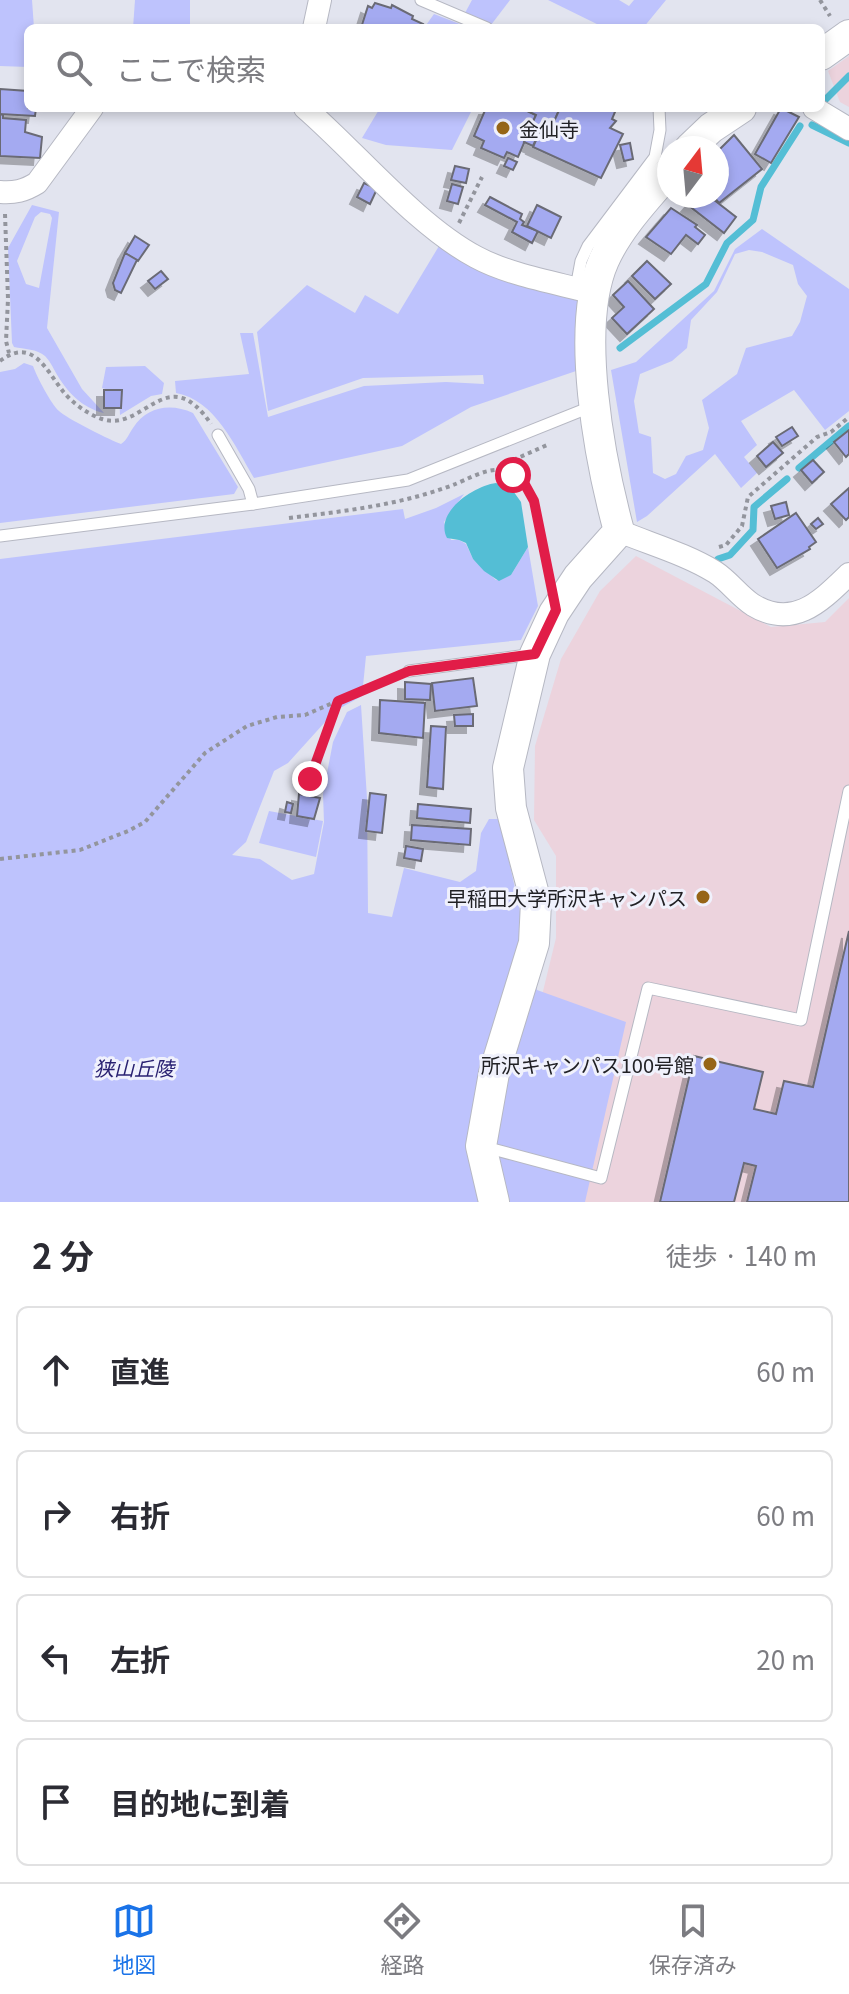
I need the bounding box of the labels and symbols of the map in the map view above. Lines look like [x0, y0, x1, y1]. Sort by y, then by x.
place label: 金仙寺 [519, 114, 579, 143]
marker: 金仙寺 [494, 119, 512, 137]
north arrow [657, 136, 729, 208]
route start [495, 457, 531, 493]
route end [292, 761, 328, 797]
place label: 早稲田大学所沢キャンパス [447, 883, 687, 912]
marker: 早稲田大学所沢キャンパス [694, 888, 712, 906]
place label: 所沢キャンパス100号館 [481, 1050, 694, 1079]
park label: 狭山丘陵 [94, 1053, 177, 1082]
marker: 所沢キャンパス100号館 [701, 1055, 719, 1073]

